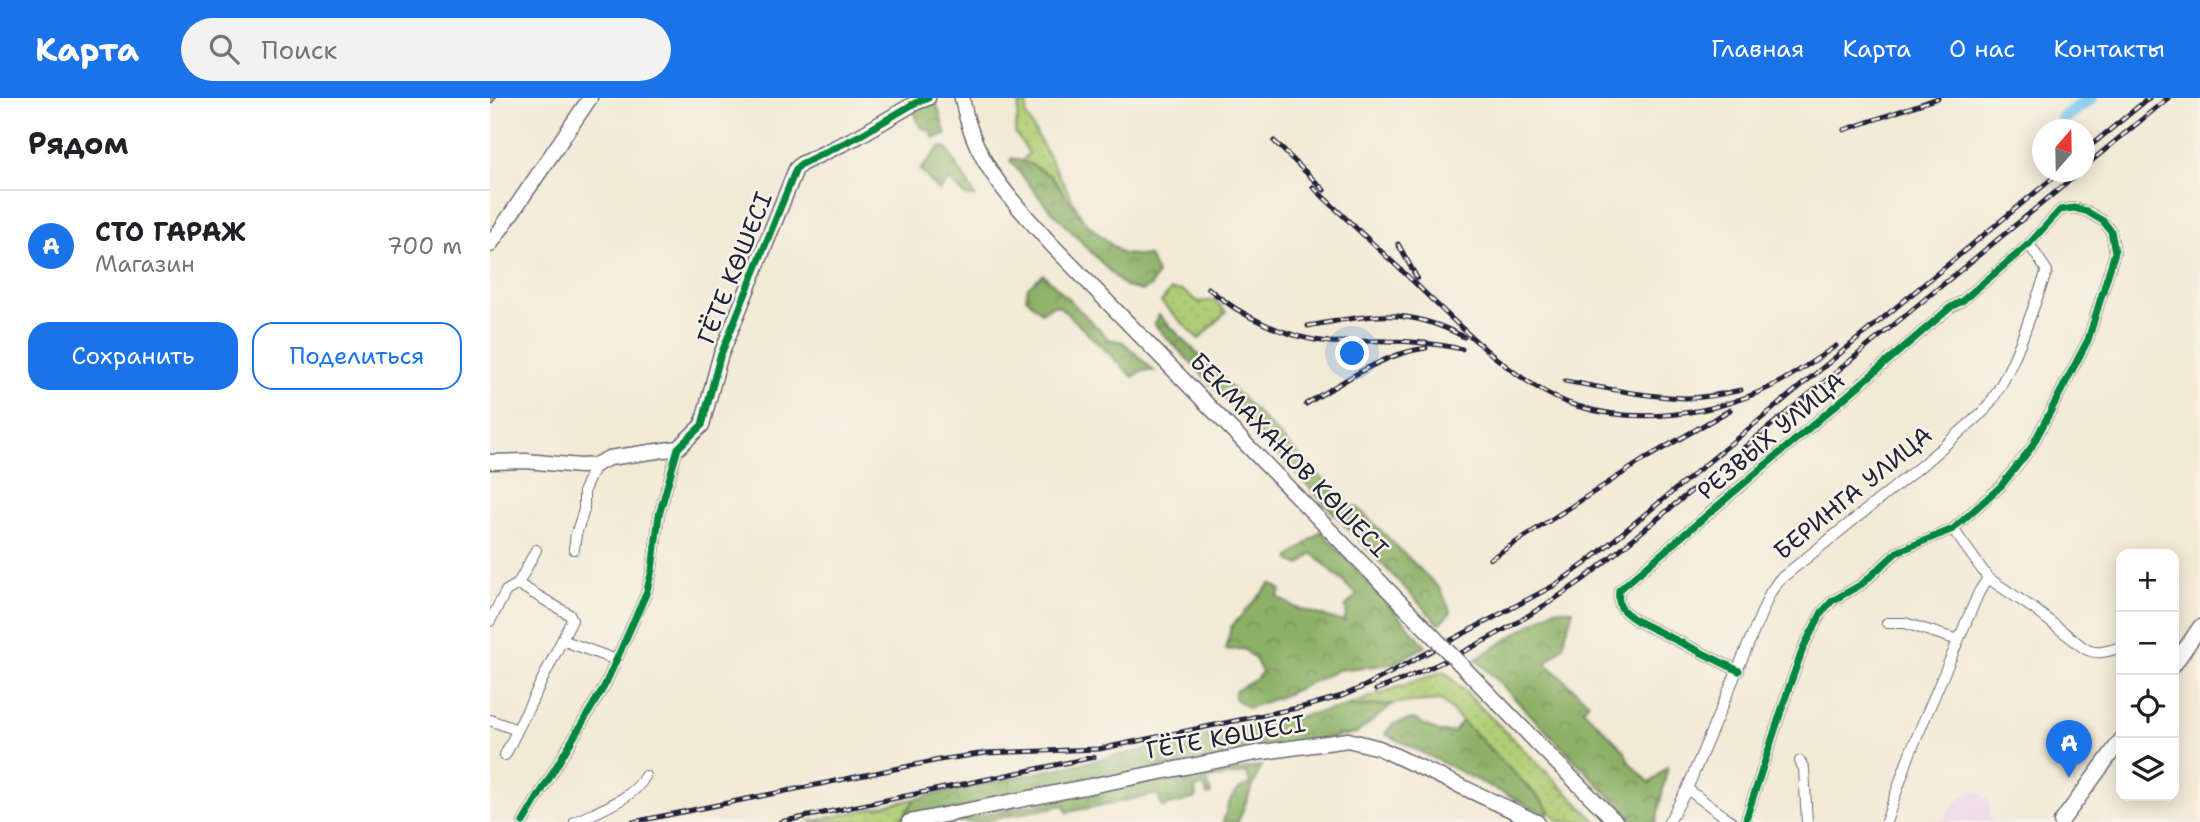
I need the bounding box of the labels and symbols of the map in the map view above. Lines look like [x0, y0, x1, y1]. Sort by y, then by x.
north arrow [2032, 119, 2095, 182]
street label: ГЁТЕ КӨШЕСІ [690, 187, 780, 349]
your location [1335, 336, 1369, 370]
street label: БЕКМАХАНОВ КӨШЕСІ [1183, 346, 1395, 564]
street label: РЕЗВЫХ УЛИЦА [1691, 365, 1851, 507]
street label: БЕРИНГА УЛИЦА [1767, 419, 1939, 567]
street label: ГЁТЕ КӨШЕСІ [1144, 707, 1308, 767]
pin: A [2046, 720, 2092, 778]

